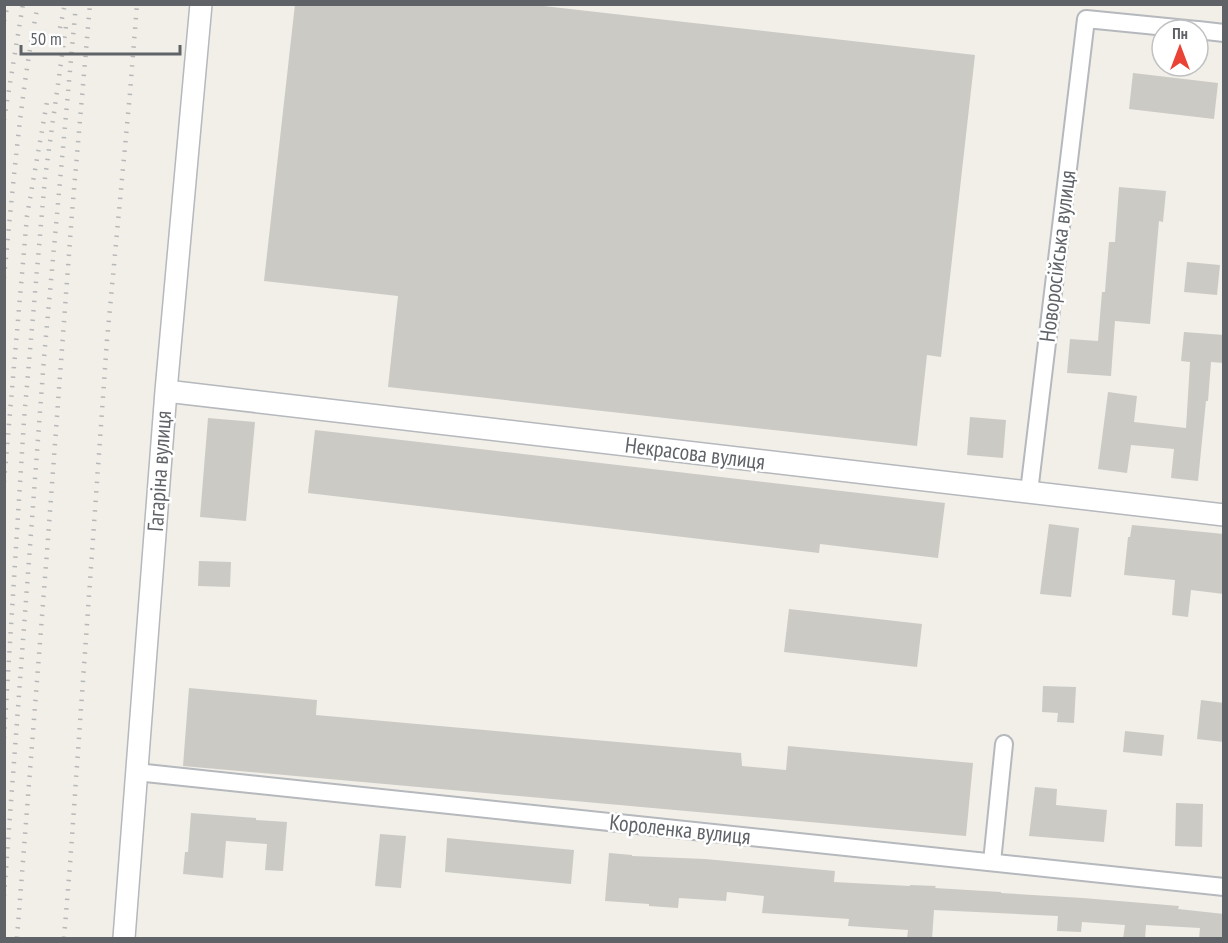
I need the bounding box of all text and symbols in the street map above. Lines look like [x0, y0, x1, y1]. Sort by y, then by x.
scale bar [21, 18, 180, 56]
north arrow [1150, 18, 1210, 78]
text: Пн [1172, 23, 1188, 43]
text: 50 m [30, 27, 62, 50]
street label: Новоросійська вулиця [1033, 169, 1081, 343]
street label: Гагаріна вулиця [141, 410, 177, 532]
street label: Некрасова вулиця [623, 431, 767, 475]
street label: Короленка вулиця [608, 808, 752, 850]

